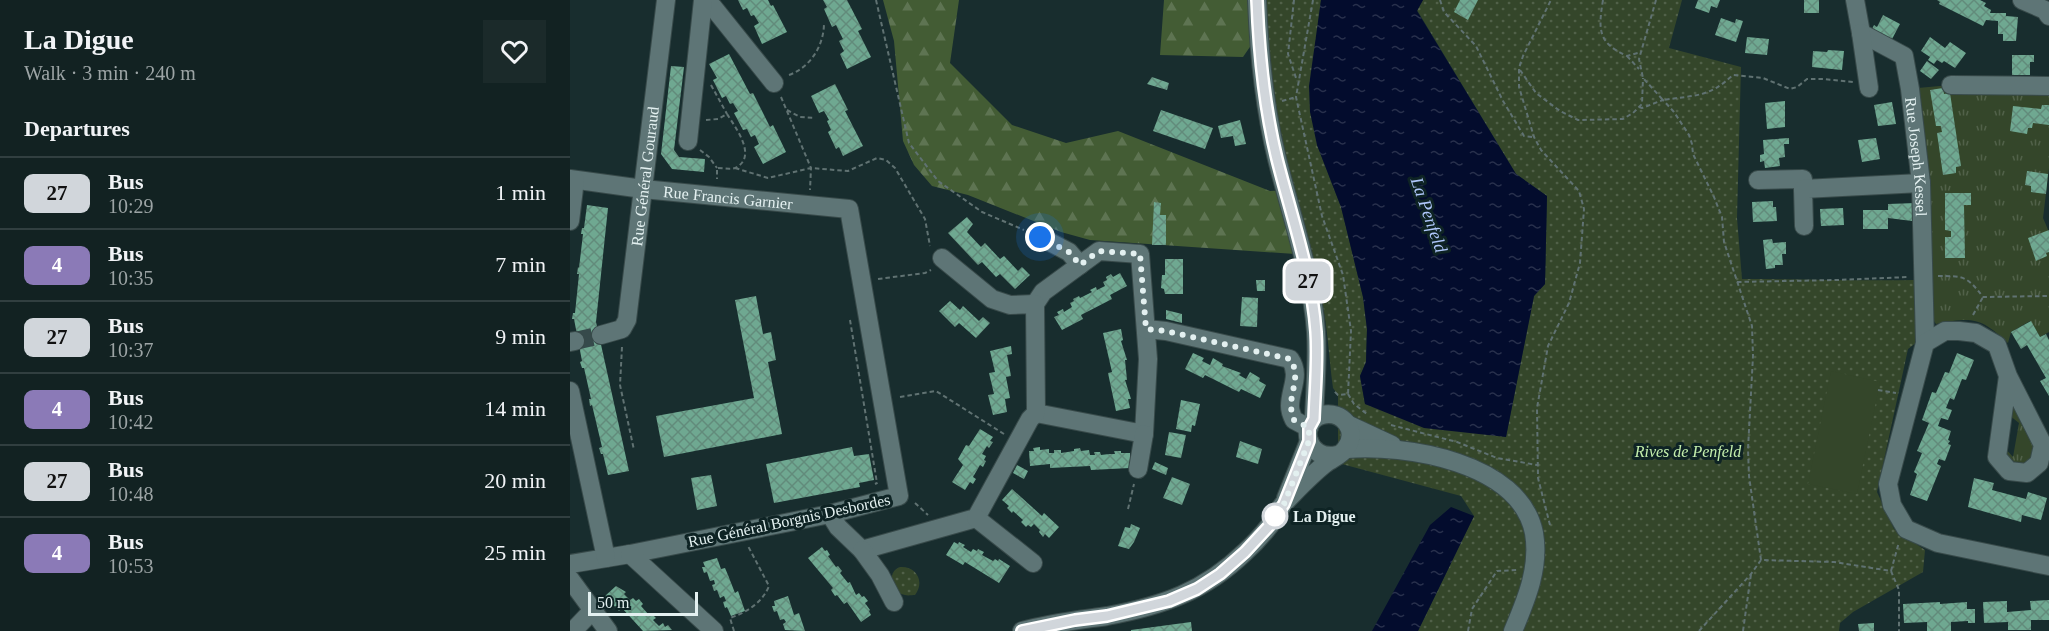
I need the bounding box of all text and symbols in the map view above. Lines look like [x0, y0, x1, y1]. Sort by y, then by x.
button: heart [483, 20, 546, 83]
text: La Digue [24, 24, 134, 55]
text: Walk · 3 min · 240 m [24, 62, 196, 84]
street label: Rue Joseph Kessel [1902, 96, 1930, 217]
street label: Rue Général Gouraud [628, 106, 662, 247]
text: Departures [24, 116, 130, 141]
text: Bus [108, 169, 143, 194]
water label: La Penfeld [1406, 174, 1452, 256]
text: 1 min [495, 180, 546, 205]
text: 27 [47, 181, 68, 205]
street label: Rue Francis Garnier [662, 183, 794, 213]
text: 10:29 [108, 195, 154, 217]
your location [1025, 222, 1055, 252]
text: Bus [108, 241, 143, 266]
text: 7 min [495, 252, 546, 277]
text: 4 [52, 253, 62, 277]
line badge: 27 [1281, 262, 1335, 300]
text: 10:35 [108, 267, 154, 289]
text: 27 [1298, 269, 1319, 293]
text: Bus [108, 313, 143, 338]
text: 9 min [495, 324, 546, 349]
text: 27 [47, 325, 68, 349]
text: 10:37 [108, 339, 154, 361]
text: Bus [108, 385, 143, 410]
text: 14 min [484, 396, 546, 421]
text: 4 [52, 397, 62, 421]
text: 10:42 [108, 411, 154, 433]
park label: Rives de Penfeld [1634, 443, 1742, 461]
text: Bus [108, 457, 143, 482]
text: 20 min [484, 468, 546, 493]
text: 27 [47, 469, 68, 493]
text: 10:48 [108, 483, 154, 505]
street label: Rue Général Borgnis Desbordes [686, 491, 892, 551]
marker: La Digue [1262, 503, 1288, 529]
place label: La Digue [1293, 508, 1356, 526]
text: Bus [108, 529, 143, 554]
text: 25 min [484, 540, 546, 565]
text: 4 [52, 541, 62, 565]
text: 10:53 [108, 555, 154, 577]
scale bar [588, 589, 698, 616]
text: 50 m [597, 594, 629, 611]

